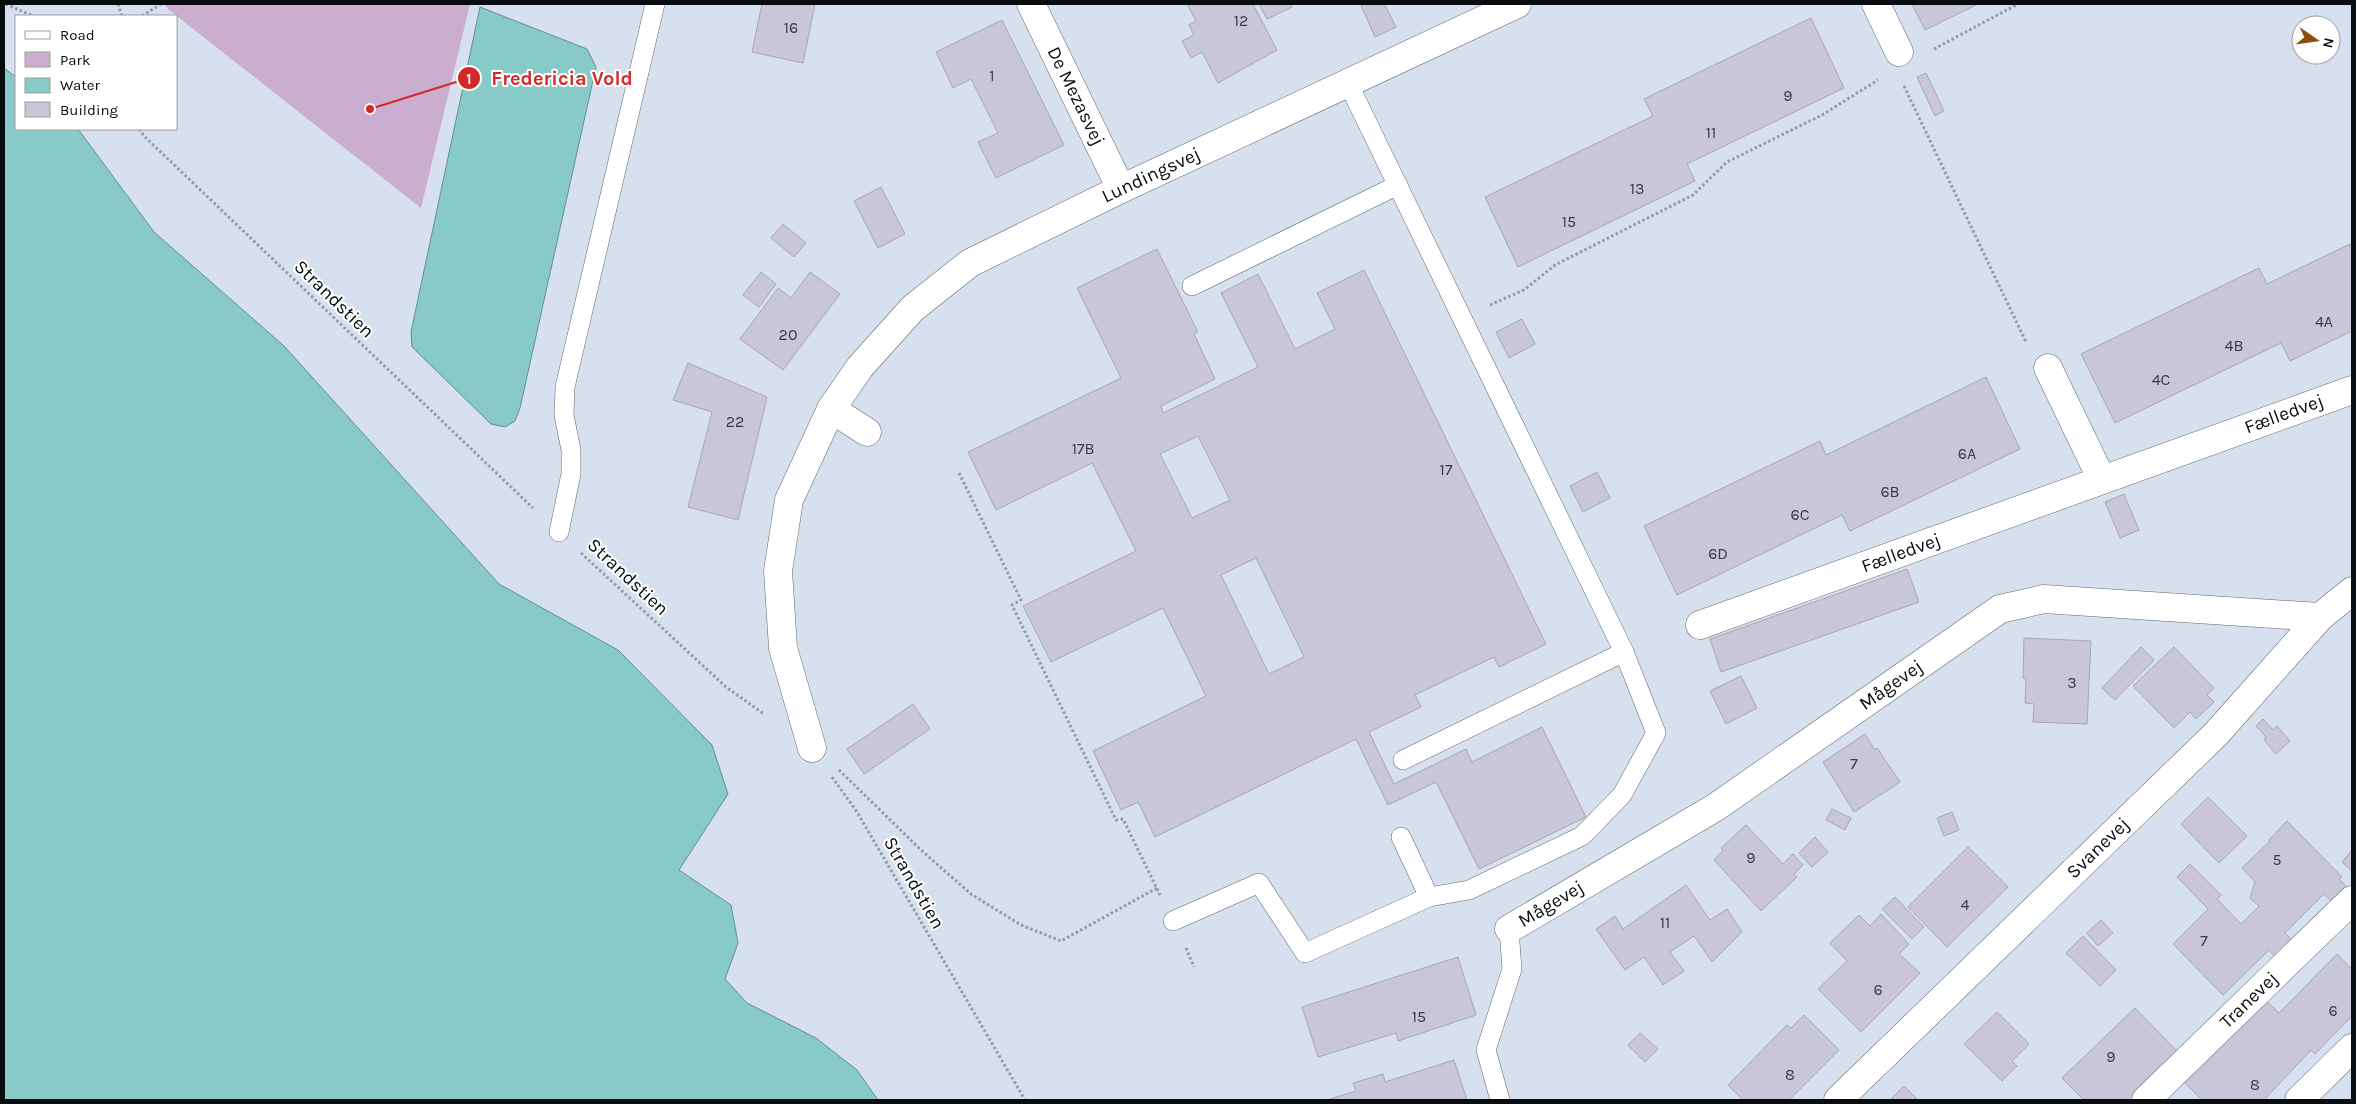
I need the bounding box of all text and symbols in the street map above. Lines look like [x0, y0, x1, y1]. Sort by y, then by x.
house number: 12 [1234, 11, 1248, 30]
legend [15, 15, 178, 130]
north arrow [2291, 15, 2341, 65]
house number: 16 [784, 18, 798, 37]
text: Road [60, 26, 95, 44]
text: N [2319, 36, 2338, 50]
street label: De Mezasvej [1043, 43, 1109, 149]
text: Park [60, 51, 90, 69]
callout: Fredericia Vold [456, 61, 643, 96]
house number: 1 [989, 66, 995, 85]
text: Fredericia Vold [491, 67, 633, 90]
text: 1 [466, 70, 472, 88]
text: Water [60, 76, 101, 94]
house number: 9 [1783, 86, 1793, 105]
text: Building [60, 101, 118, 119]
house number: 11 [1706, 123, 1716, 142]
street label: Lundingsvej [1098, 143, 1204, 207]
house number: 13 [1630, 179, 1644, 198]
house number: 15 [1562, 212, 1576, 231]
street label: Strandstien [289, 255, 379, 343]
house number: 4A [2315, 312, 2333, 331]
house number: 20 [779, 325, 797, 344]
house number: 4B [2225, 336, 2243, 355]
house number: 4C [2152, 370, 2171, 389]
street label: Fælledvej [2241, 390, 2327, 438]
house number: 22 [726, 412, 744, 431]
house number: 17B [1072, 439, 1094, 458]
house number: 6A [1958, 444, 1976, 463]
house number: 17 [1440, 460, 1453, 479]
house number: 6B [1880, 482, 1900, 501]
house number: 6C [1791, 505, 1810, 524]
street label: Fælledvej [1858, 529, 1944, 577]
street label: Strandstien [583, 534, 673, 620]
house number: 6D [1708, 544, 1728, 563]
street label: Mågevej [1855, 655, 1927, 715]
house number: 3 [2067, 673, 2077, 692]
house number: 7 [1850, 754, 1858, 773]
street label: Svanevej [2062, 813, 2134, 883]
street label: Strandstien [879, 833, 949, 933]
house number: 9 [1746, 848, 1756, 867]
house number: 5 [2272, 850, 2282, 869]
street label: Mågevej [1514, 876, 1588, 932]
house number: 4 [1961, 895, 1970, 914]
house number: 11 [1660, 913, 1670, 932]
house number: 7 [2200, 931, 2208, 950]
street label: Tranevej [2215, 967, 2283, 1033]
house number: 6 [1873, 980, 1883, 999]
house number: 6 [2328, 1001, 2338, 1020]
house number: 15 [1412, 1007, 1426, 1026]
house number: 9 [2106, 1047, 2116, 1066]
house number: 8 [1785, 1065, 1795, 1084]
house number: 8 [2250, 1075, 2260, 1094]

